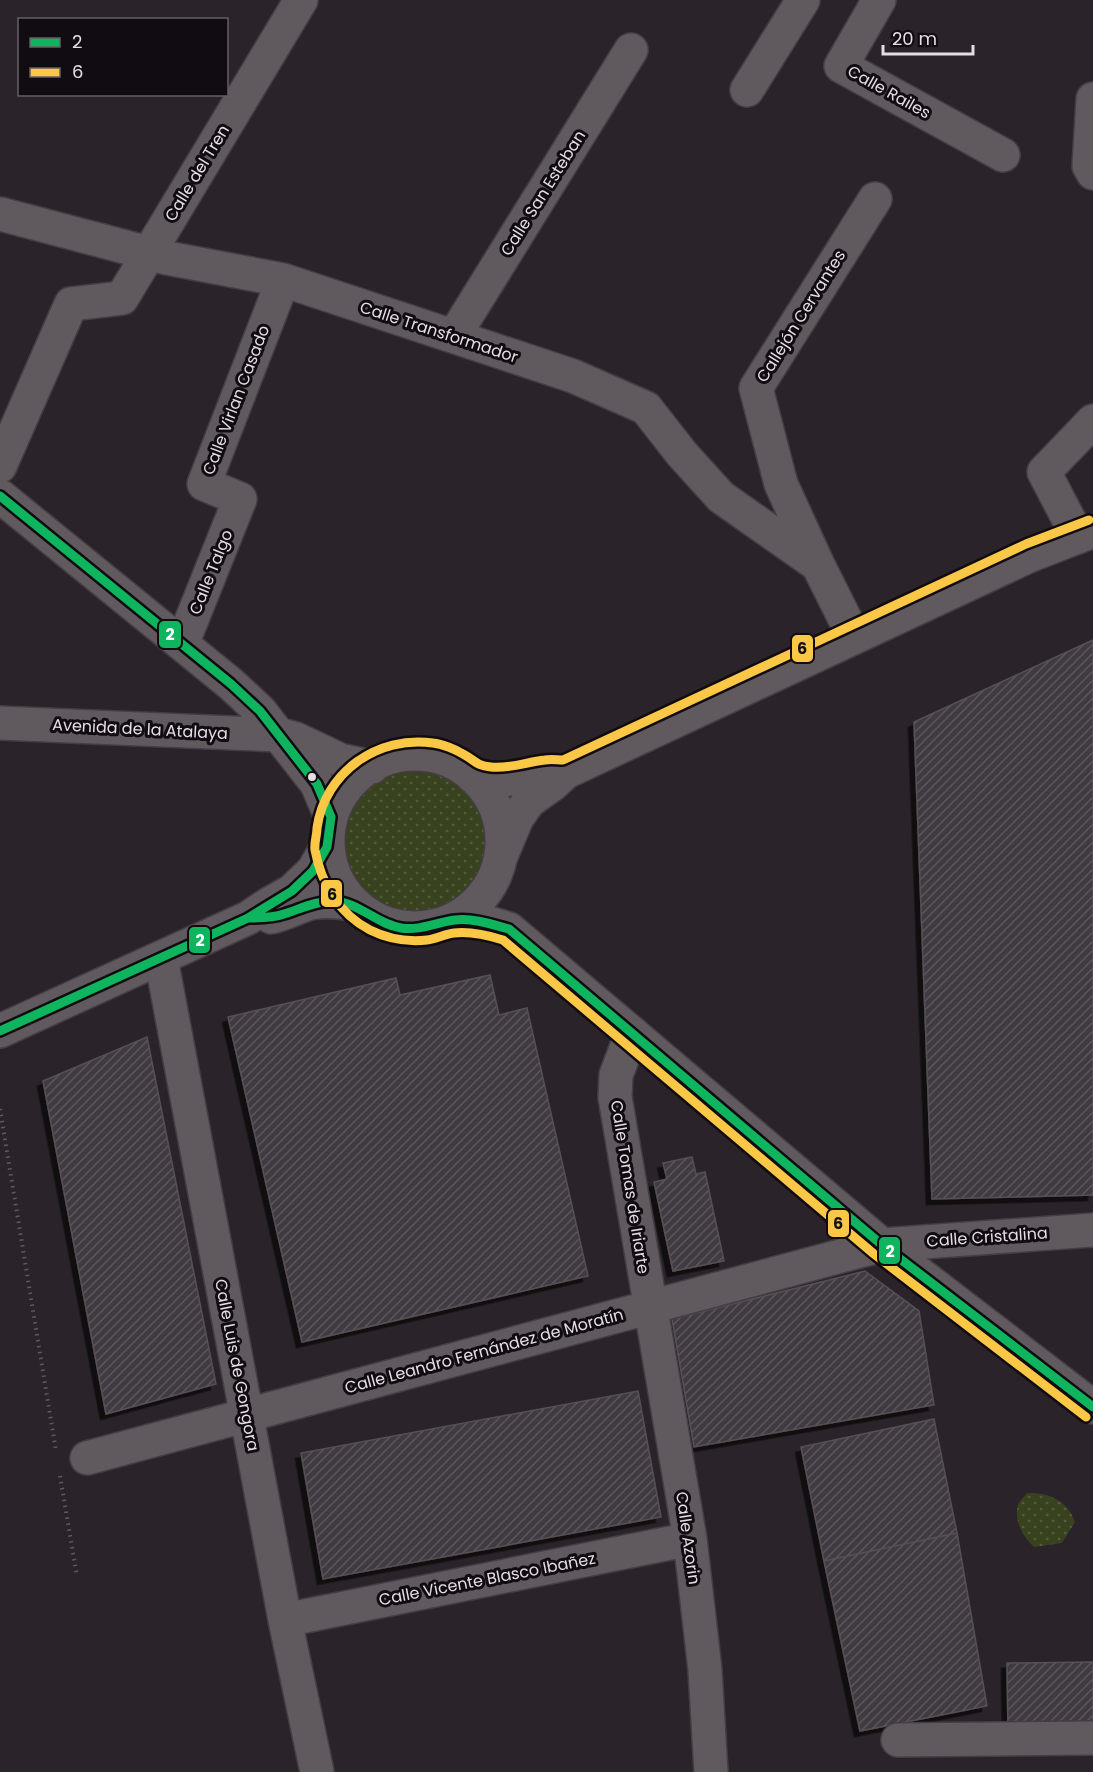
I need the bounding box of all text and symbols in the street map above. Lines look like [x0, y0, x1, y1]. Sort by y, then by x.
legend [18, 18, 228, 96]
scale bar [883, 18, 973, 56]
text: 20 m [892, 26, 937, 51]
text: 2 [72, 29, 82, 54]
text: 6 [72, 59, 83, 84]
street label: Calle Railes [843, 60, 935, 124]
street label: Calle del Tren [159, 120, 235, 226]
street label: Calle San Esteban [495, 126, 591, 260]
street label: Callejón Cervantes [751, 245, 851, 387]
street label: Calle Transformador [357, 296, 521, 368]
street label: Calle Virlan Casado [197, 322, 275, 478]
street label: Calle Talgo [184, 526, 238, 618]
line badge: 2 [158, 620, 182, 649]
text: 2 [165, 623, 175, 646]
line badge: 6 [791, 634, 814, 663]
text: 6 [797, 637, 807, 660]
street label: Avenida de la Atalaya [52, 713, 228, 745]
unlabelled marker [306, 771, 318, 783]
line badge: 6 [320, 879, 343, 908]
text: 6 [327, 883, 337, 906]
line badge: 2 [188, 926, 211, 954]
text: 2 [195, 929, 205, 952]
street label: Calle Tomas de Iriarte [605, 1099, 655, 1276]
line badge: 6 [827, 1209, 850, 1238]
text: 6 [833, 1212, 843, 1235]
street label: Calle Cristalina [926, 1221, 1048, 1253]
line badge: 2 [878, 1236, 901, 1265]
text: 2 [885, 1240, 895, 1263]
street label: Calle Luis de Gongora [209, 1277, 265, 1453]
street label: Calle Leandro Fernández de Moratín [342, 1303, 626, 1399]
street label: Calle Azorin [670, 1490, 706, 1586]
street label: Calle Vicente Blasco Ibañez [377, 1547, 597, 1611]

